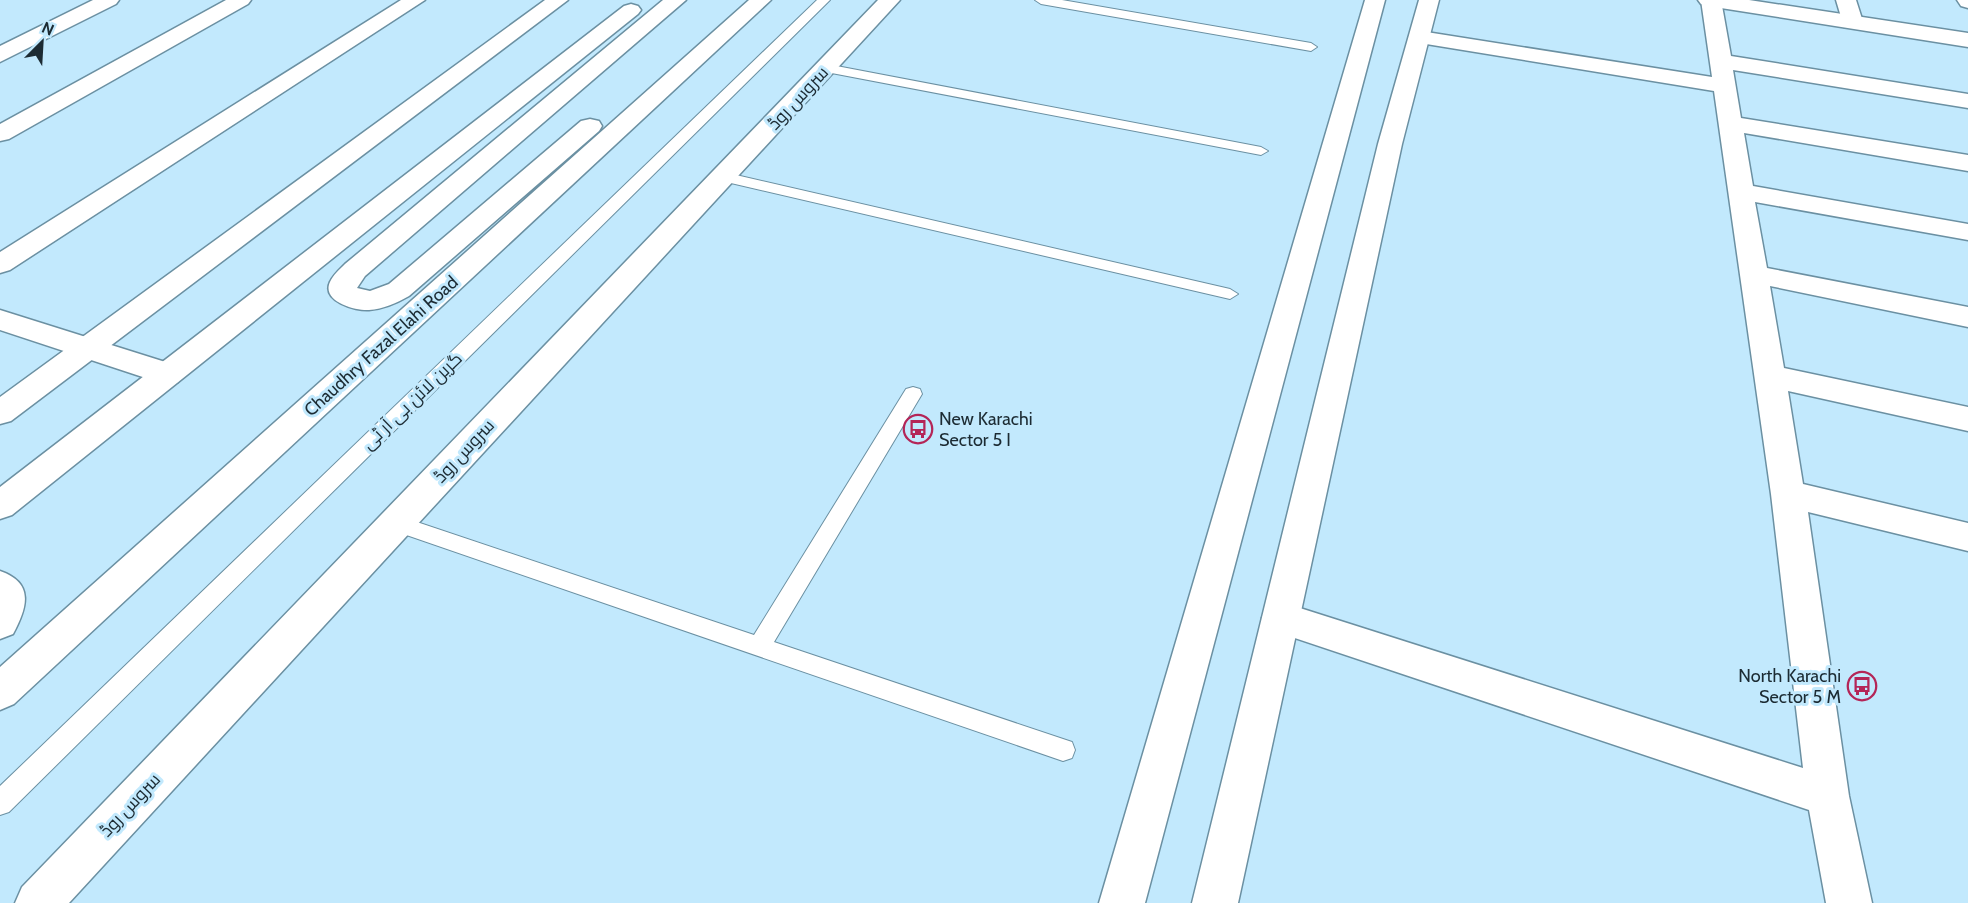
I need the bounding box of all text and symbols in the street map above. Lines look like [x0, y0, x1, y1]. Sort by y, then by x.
north arrow [12, 12, 72, 72]
text: N [39, 18, 57, 40]
street label: سروس روڈ [763, 62, 833, 134]
street label: Chaudhry Fazal Elahi Road [300, 271, 462, 421]
street label: گرین لائن بی آر ٹی [357, 348, 467, 454]
place label: New Karachi Sector 5 I [939, 408, 1033, 451]
bus stop icon: New Karachi Sector 5 I [902, 413, 934, 445]
street label: سروس روڈ [429, 415, 499, 487]
place label: North Karachi Sector 5 M [1738, 665, 1841, 708]
bus stop icon: North Karachi Sector 5 M [1846, 670, 1878, 702]
street label: سروس روڈ [95, 769, 165, 841]

